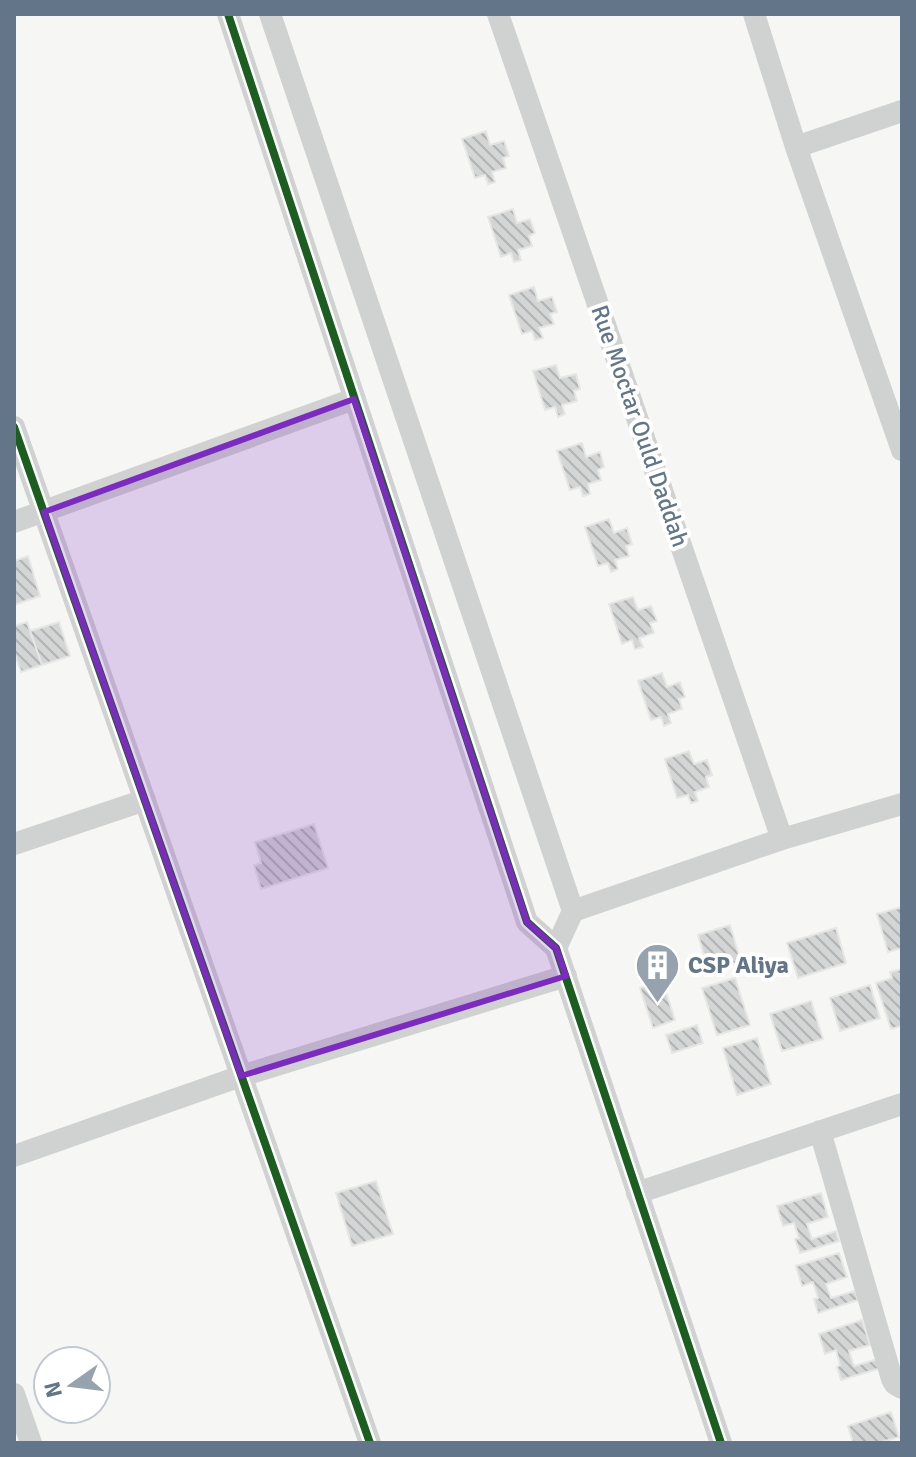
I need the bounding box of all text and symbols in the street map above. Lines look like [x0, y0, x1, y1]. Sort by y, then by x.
street label: Rue Moctar Ould Daddah [584, 301, 696, 551]
building icon: CSP Aliya [633, 941, 681, 1004]
place label: CSP Aliya [688, 950, 789, 980]
north arrow [32, 1345, 112, 1425]
text: N [38, 1379, 68, 1400]

